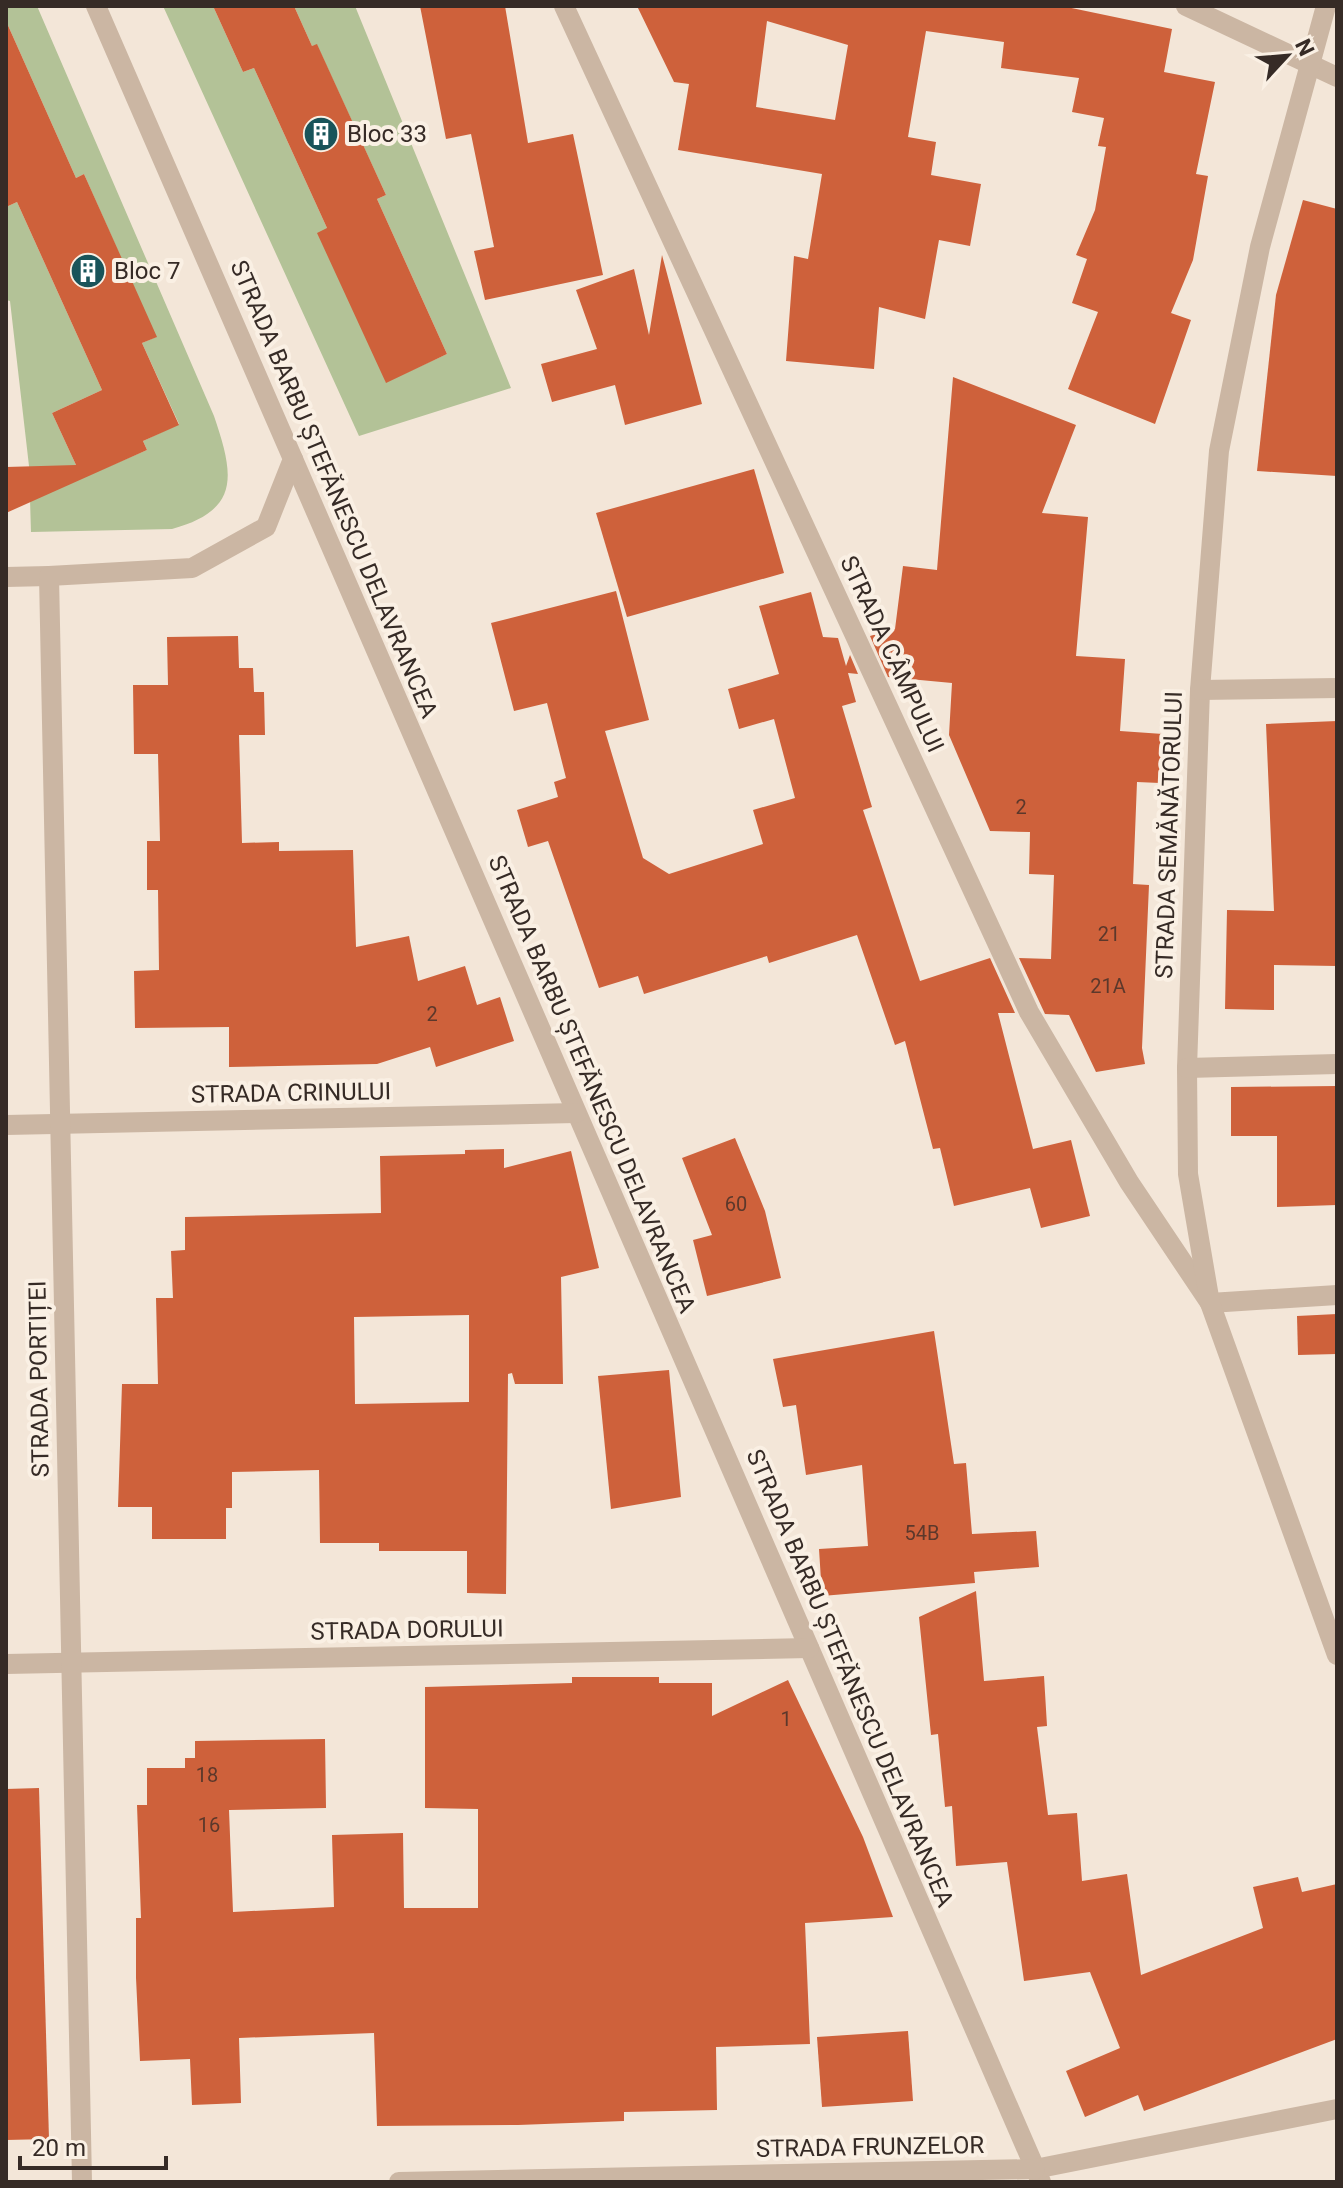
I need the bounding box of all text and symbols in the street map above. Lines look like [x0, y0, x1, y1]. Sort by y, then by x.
north arrow [1247, 16, 1327, 96]
text: N [1290, 35, 1319, 60]
building icon: Bloc 33 [302, 115, 340, 153]
place label: Bloc 33 [347, 120, 427, 148]
building icon: Bloc 7 [69, 252, 107, 290]
street label: STRADA BARBU ȘTEFĂNESCU DELAVRANCEA [225, 256, 444, 722]
place label: Bloc 7 [114, 257, 180, 285]
street label: STRADA CÂMPULUI [834, 551, 950, 757]
street label: STRADA SEMĂNĂTORULUI [1150, 691, 1188, 979]
house number: 2 [1015, 795, 1027, 819]
street label: STRADA BARBU ȘTEFĂNESCU DELAVRANCEA [483, 851, 702, 1317]
house number: 21 [1098, 922, 1120, 946]
house number: 21A [1090, 974, 1126, 998]
house number: 2 [426, 1002, 438, 1026]
street label: STRADA CRINULUI [191, 1077, 391, 1109]
house number: 60 [725, 1192, 747, 1216]
street label: STRADA PORTIȚEI [23, 1280, 56, 1478]
street label: STRADA BARBU ȘTEFĂNESCU DELAVRANCEA [741, 1445, 960, 1911]
house number: 54B [905, 1521, 939, 1545]
street label: STRADA DORULUI [310, 1614, 504, 1646]
house number: 1 [780, 1707, 792, 1731]
house number: 18 [196, 1763, 218, 1787]
house number: 16 [198, 1813, 220, 1837]
scale bar [20, 2120, 166, 2170]
street label: STRADA FRUNZELOR [756, 2131, 985, 2163]
text: 20 m [32, 2134, 86, 2162]

